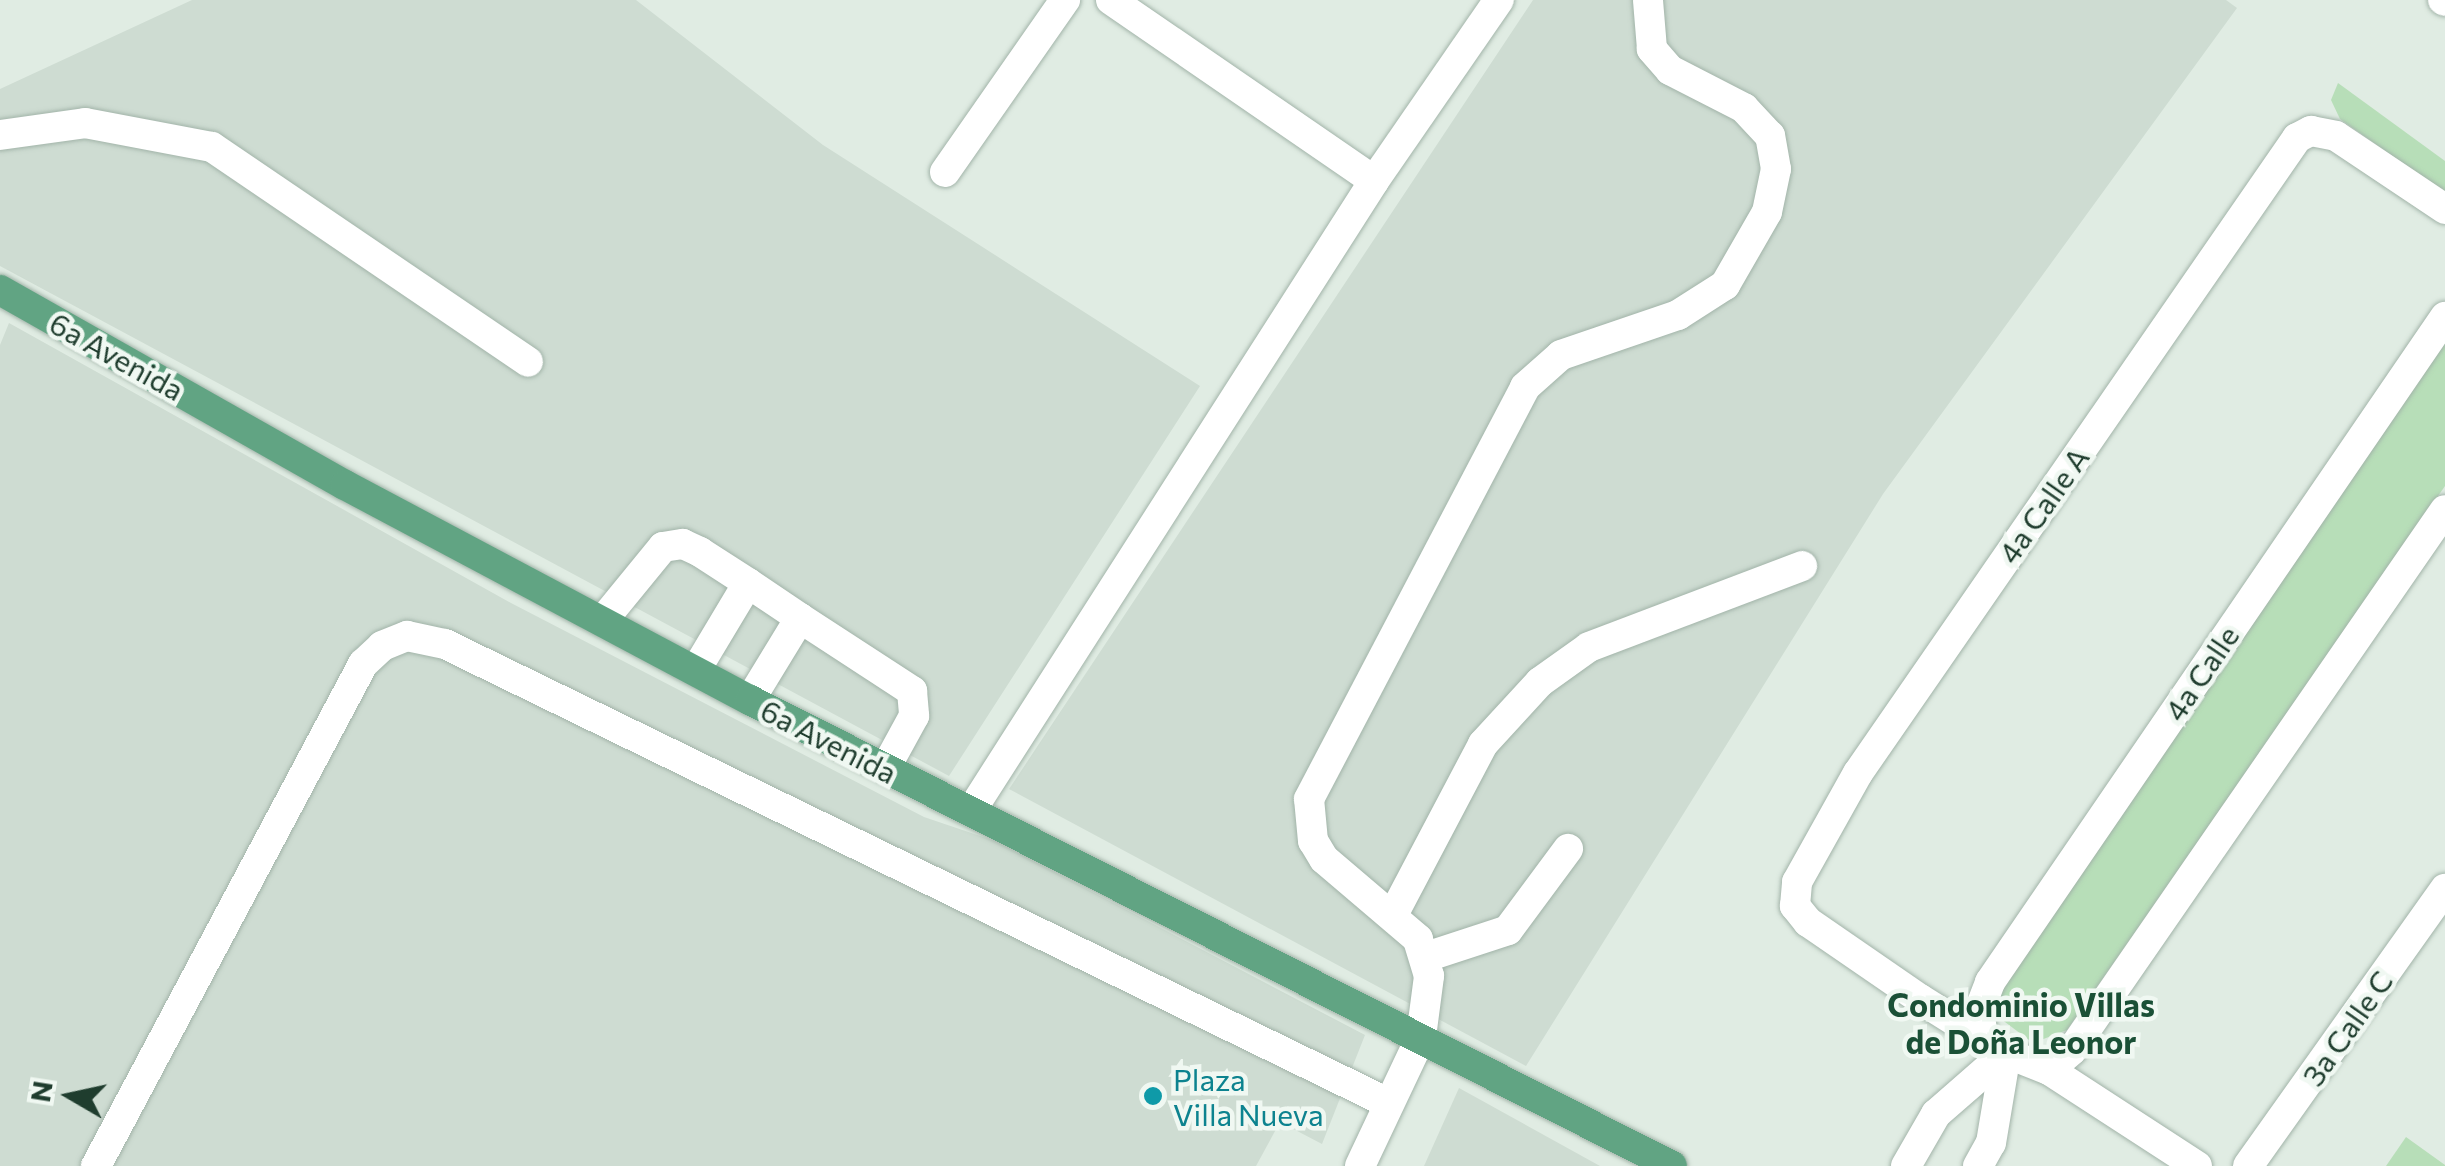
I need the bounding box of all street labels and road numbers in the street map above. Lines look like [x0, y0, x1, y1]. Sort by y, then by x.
street label: 6a Avenida [44, 304, 190, 408]
street label: 4a Calle A [1990, 440, 2096, 570]
street label: 4a Calle [2156, 619, 2246, 727]
street label: 6a Avenida [755, 691, 903, 791]
street label: 3a Calle C [2294, 964, 2400, 1092]

